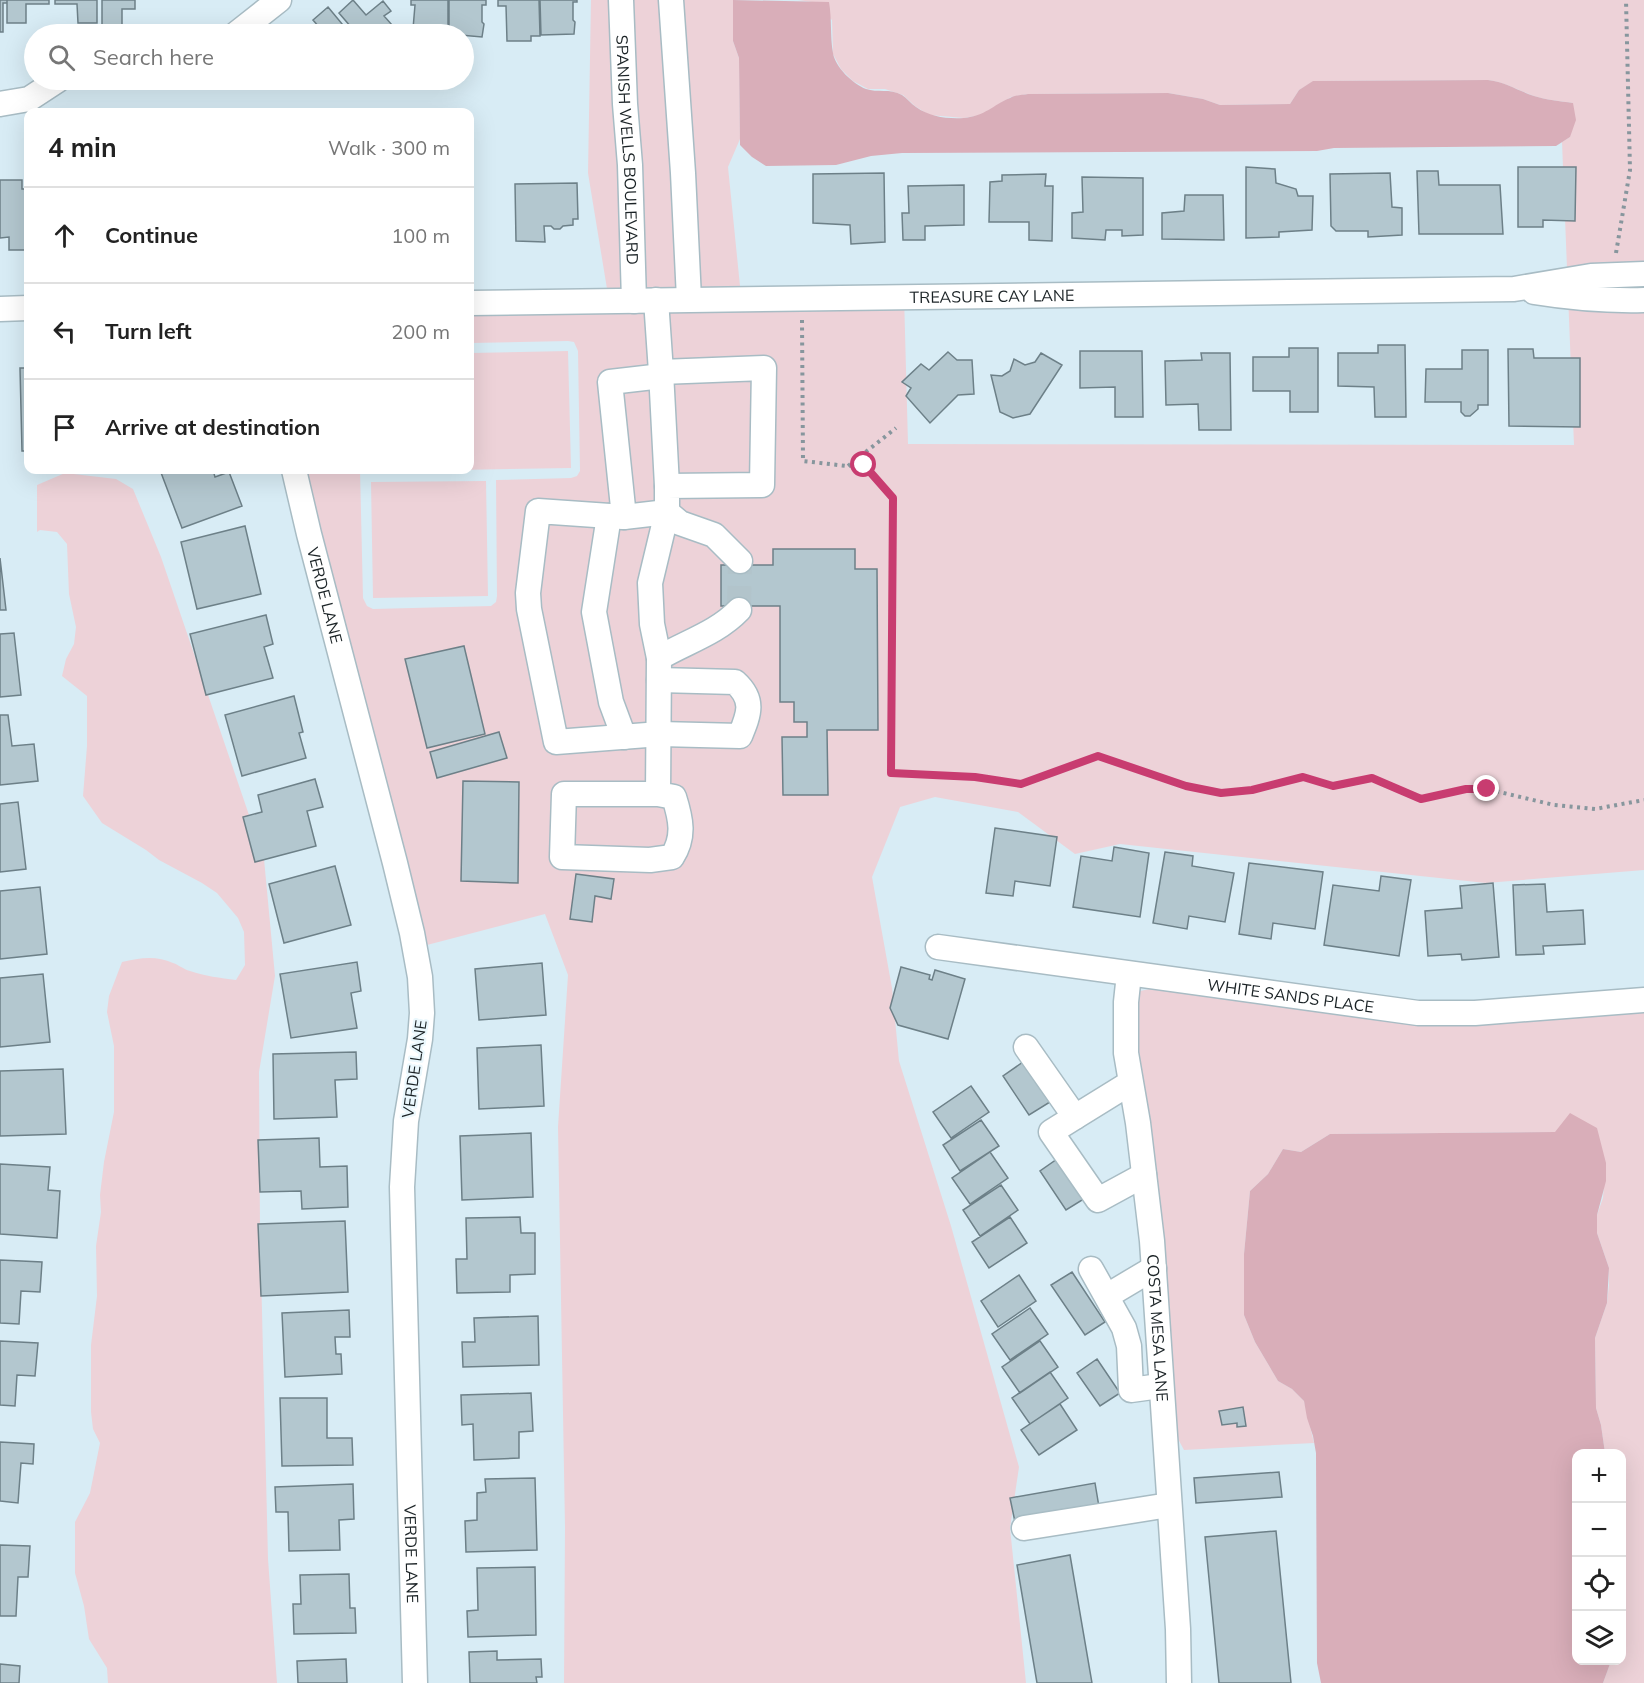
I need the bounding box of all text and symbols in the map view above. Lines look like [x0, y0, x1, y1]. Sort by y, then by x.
search box [24, 24, 474, 90]
street label: SPANISH WELLS BOULEVARD [612, 34, 643, 265]
icon: search [45, 41, 78, 74]
text: Search here [93, 43, 214, 71]
text: 4 min [48, 131, 117, 164]
text: Walk · 300 m [328, 135, 450, 160]
icon: ahead [48, 219, 81, 252]
text: Continue [105, 221, 198, 249]
text: 100 m [391, 223, 450, 248]
street label: TREASURE CAY LANE [909, 285, 1074, 307]
icon: left [48, 315, 81, 348]
text: Turn left [105, 317, 192, 345]
text: 200 m [391, 319, 450, 344]
icon: arrive [48, 411, 81, 444]
text: Arrive at destination [105, 413, 320, 441]
route start [850, 451, 876, 477]
street label: VERDE LANE [303, 545, 347, 646]
route end [1473, 775, 1499, 801]
street label: WHITE SANDS PLACE [1206, 974, 1375, 1017]
street label: VERDE LANE [397, 1019, 431, 1119]
street label: COSTA MESA LANE [1143, 1254, 1173, 1402]
map controls [1572, 1449, 1626, 1665]
button: + [1572, 1449, 1626, 1503]
button: − [1572, 1503, 1626, 1557]
street label: VERDE LANE [400, 1504, 423, 1604]
button: locate [1572, 1557, 1626, 1611]
button: layers [1572, 1611, 1626, 1665]

